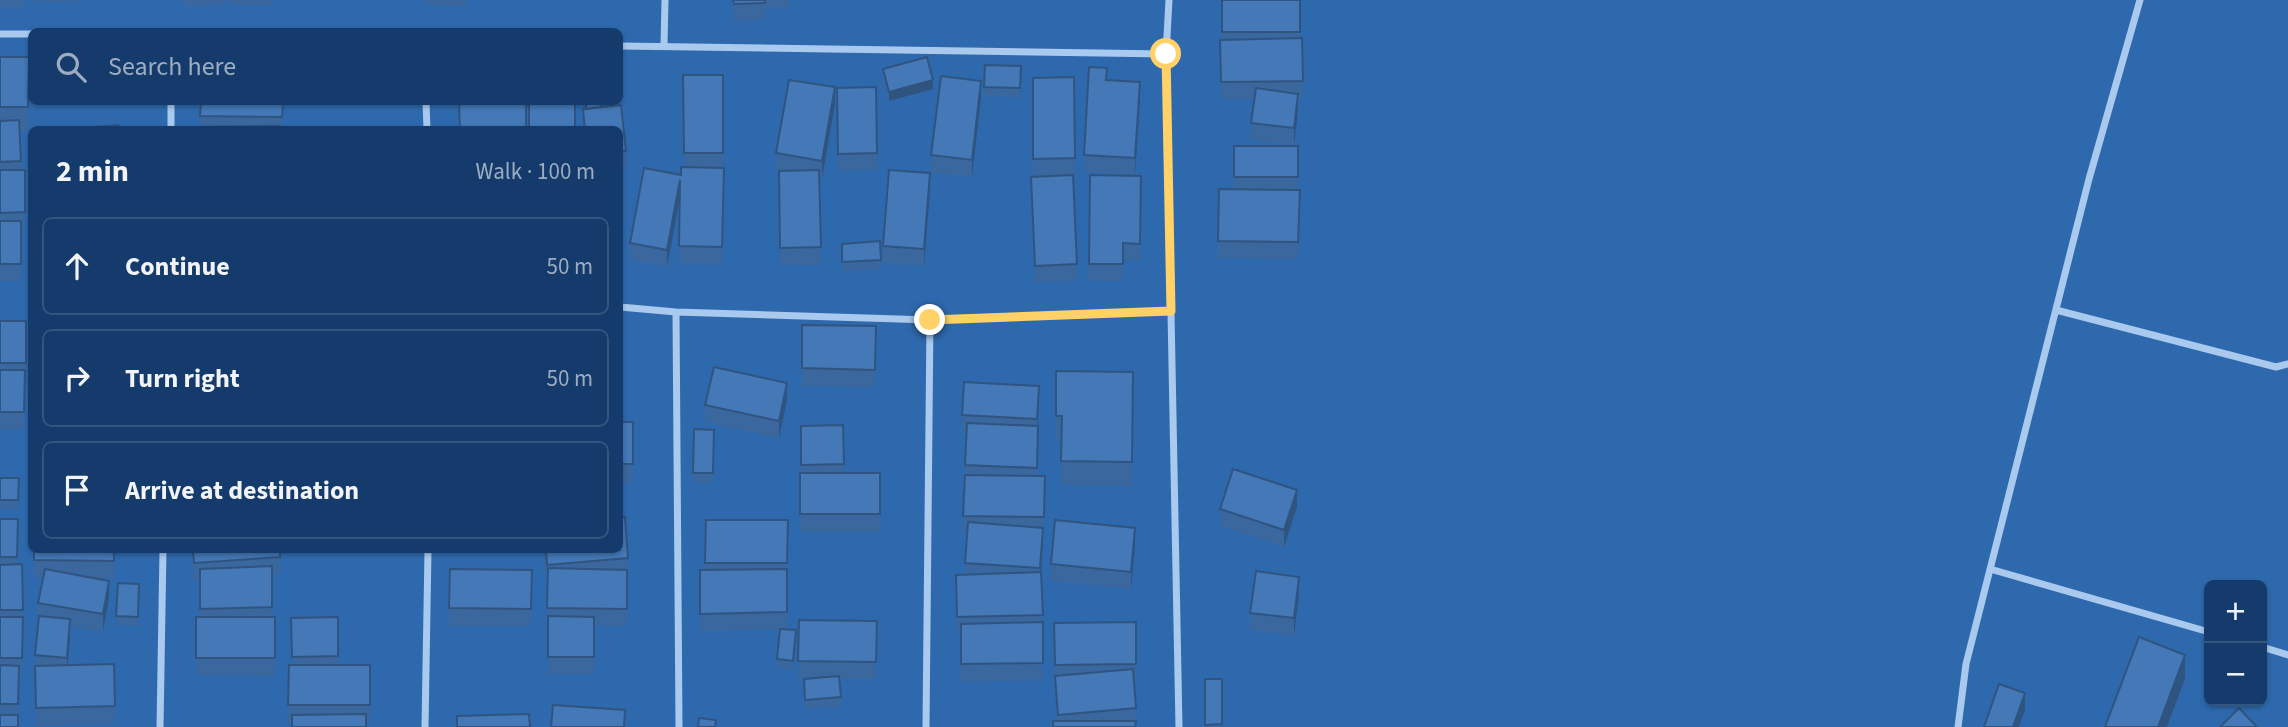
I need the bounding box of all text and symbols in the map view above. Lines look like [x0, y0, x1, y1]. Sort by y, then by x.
search box [28, 28, 623, 105]
route start [1150, 38, 1181, 69]
icon: search [52, 48, 90, 86]
text: Search here [108, 48, 236, 85]
text: 2 min [56, 150, 129, 193]
text: Walk · 100 m [476, 155, 595, 188]
icon: ahead [58, 247, 96, 285]
text: Continue [125, 248, 230, 285]
text: 50 m [546, 250, 593, 283]
route end [914, 304, 945, 335]
icon: right [58, 359, 96, 397]
text: Turn right [125, 360, 240, 397]
text: 50 m [546, 362, 593, 395]
icon: arrive [58, 471, 96, 509]
text: Arrive at destination [125, 472, 359, 509]
map controls [2204, 580, 2267, 706]
button: + [2204, 580, 2267, 643]
button: − [2204, 643, 2267, 706]

